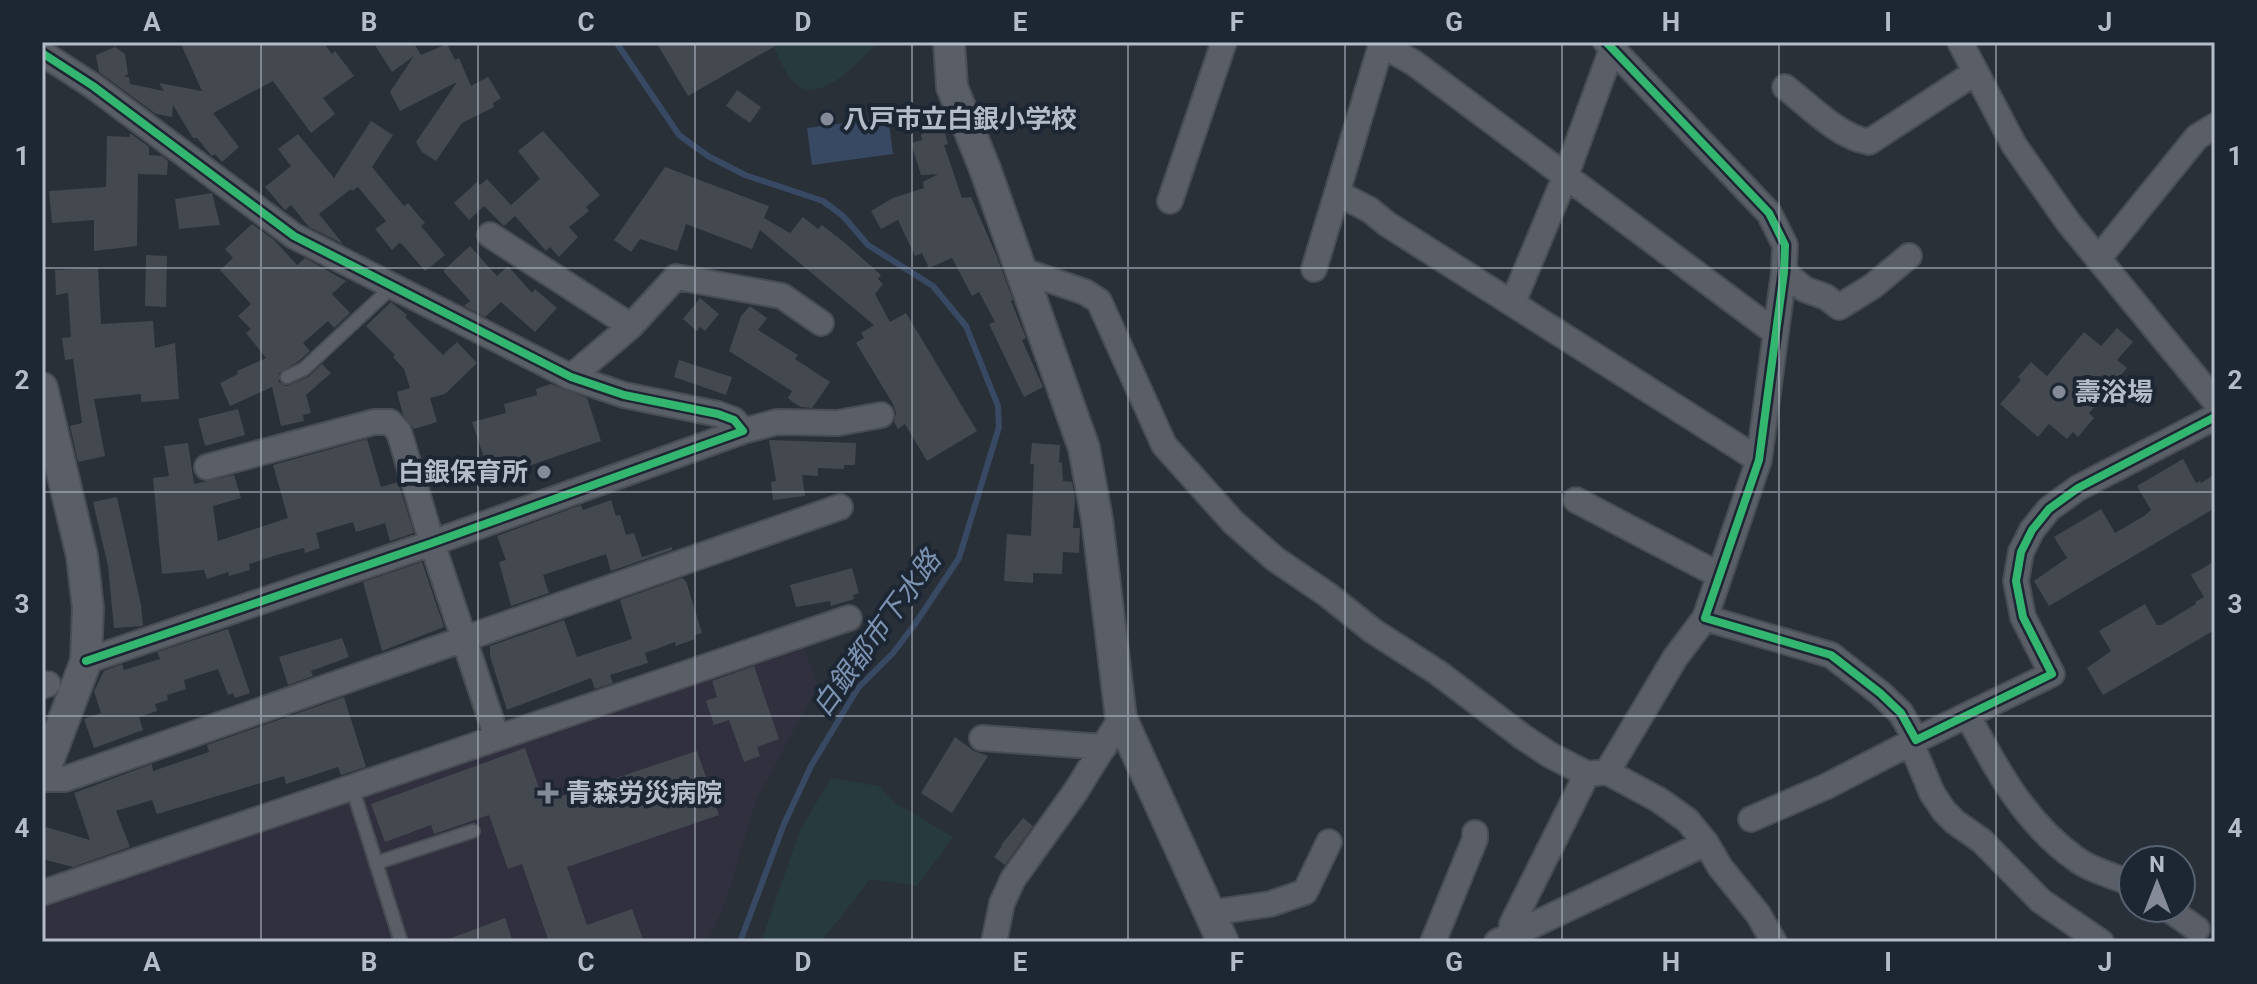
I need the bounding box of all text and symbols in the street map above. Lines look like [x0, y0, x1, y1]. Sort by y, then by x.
text: A [143, 7, 161, 37]
text: B [361, 7, 377, 37]
text: C [577, 7, 595, 37]
text: D [795, 7, 811, 37]
text: E [1013, 7, 1028, 37]
text: F [1230, 7, 1244, 37]
text: G [1445, 7, 1463, 37]
text: H [1662, 7, 1680, 37]
text: I [1884, 7, 1892, 37]
text: J [2098, 7, 2112, 37]
place label: 八戸市立白銀小学校 [843, 104, 1077, 134]
marker: 八戸市立白銀小学校 [818, 110, 836, 128]
text: 1 [15, 141, 29, 171]
text: 1 [2228, 141, 2242, 171]
text: 2 [15, 365, 29, 395]
text: 2 [2228, 365, 2242, 395]
place label: 壽浴場 [2075, 377, 2153, 407]
marker: 壽浴場 [2050, 383, 2068, 401]
place label: 白銀保育所 [398, 457, 528, 487]
marker: 白銀保育所 [535, 463, 553, 481]
water label: 白銀都市下水路 [805, 543, 949, 722]
text: 3 [15, 589, 29, 619]
text: 3 [2228, 589, 2242, 619]
place label: 青森労災病院 [566, 778, 722, 808]
marker: 青森労災病院 [537, 782, 559, 804]
text: 4 [15, 813, 30, 843]
text: 4 [2228, 813, 2243, 843]
north arrow [2117, 844, 2197, 924]
text: N [2149, 852, 2165, 877]
text: A [143, 947, 161, 977]
text: B [361, 947, 377, 977]
text: C [577, 947, 595, 977]
text: D [795, 947, 811, 977]
text: E [1013, 947, 1028, 977]
text: F [1230, 947, 1244, 977]
text: G [1445, 947, 1463, 977]
text: H [1662, 947, 1680, 977]
text: I [1884, 947, 1892, 977]
text: J [2098, 947, 2112, 977]

